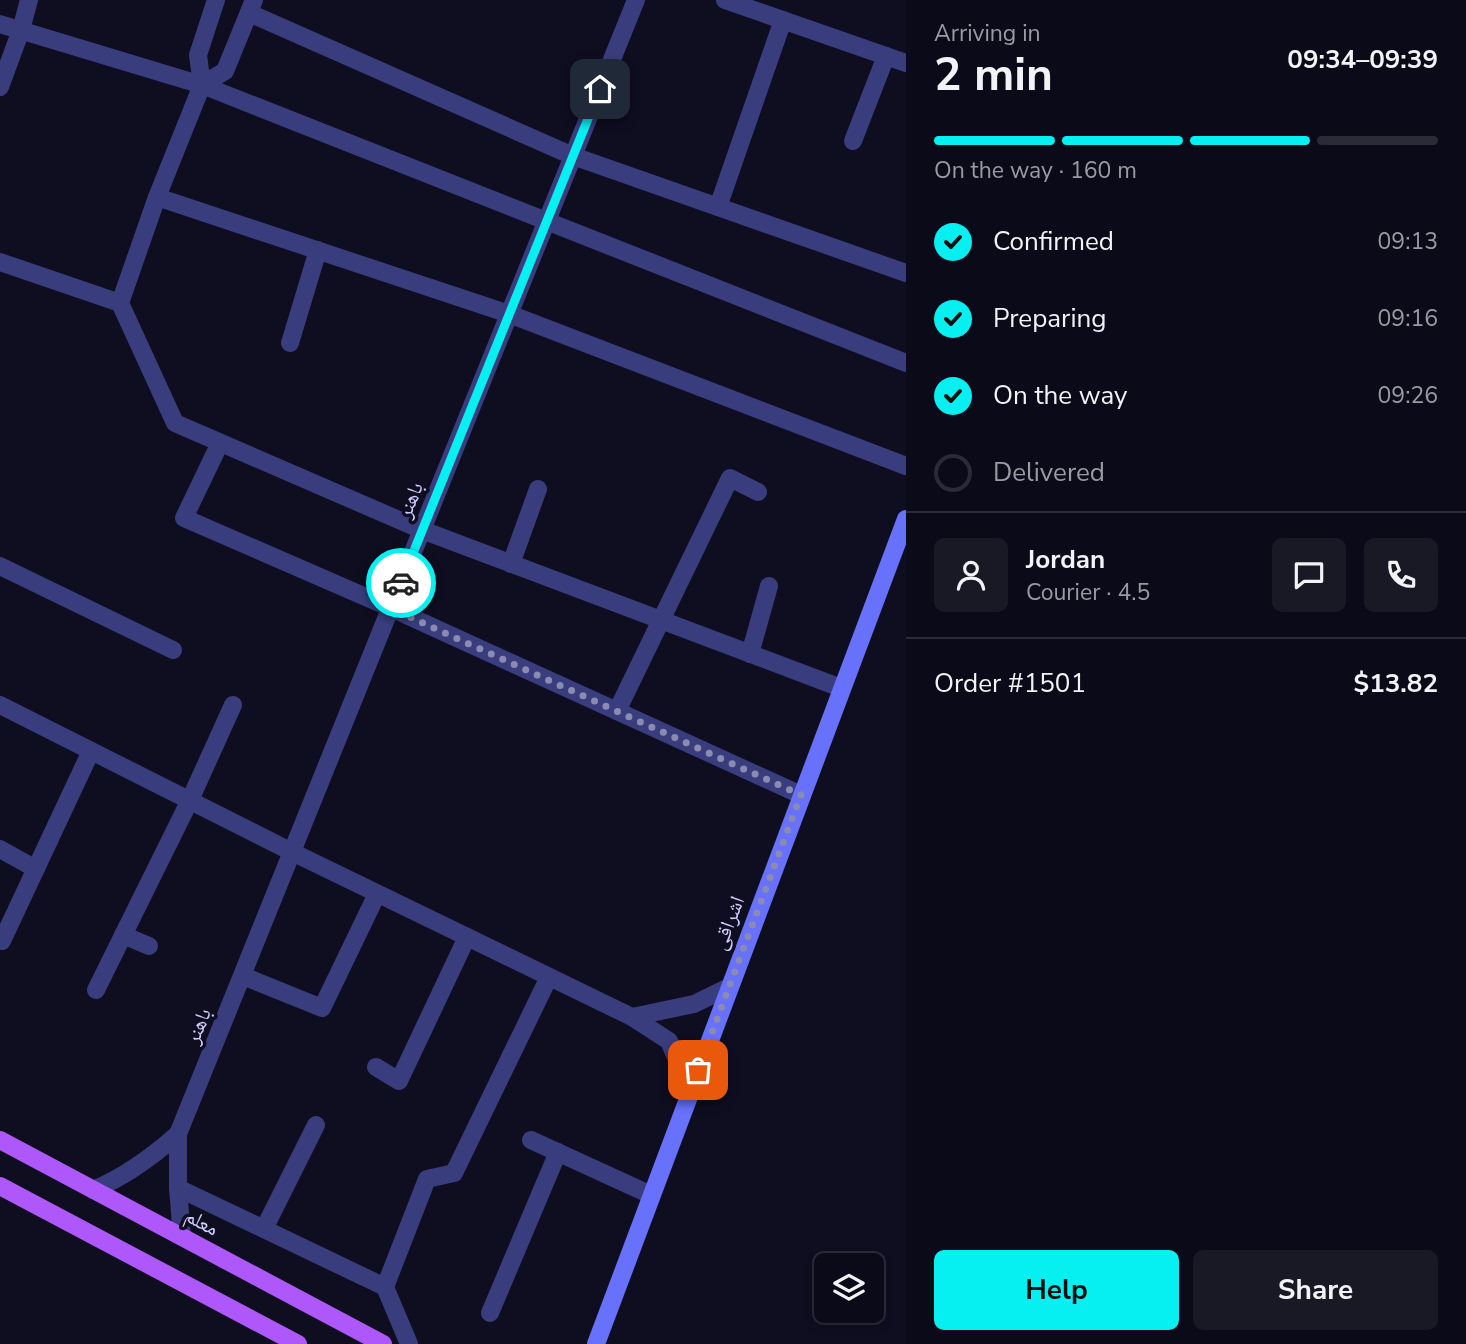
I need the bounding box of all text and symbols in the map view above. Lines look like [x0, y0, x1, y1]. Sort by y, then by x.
text: Arriving in [934, 18, 1041, 49]
text: 09:34–09:39 [1287, 42, 1438, 77]
text: 2 min [934, 43, 1053, 106]
pin [570, 59, 630, 119]
icon: home [581, 70, 619, 108]
text: On the way · 160 m [934, 155, 1137, 186]
icon: check [934, 223, 972, 261]
text: Confirmed [993, 224, 1114, 259]
text: 09:13 [1378, 226, 1438, 257]
icon: check [934, 300, 972, 338]
text: Preparing [993, 301, 1106, 336]
text: 09:16 [1378, 303, 1438, 334]
icon: check [934, 377, 972, 415]
text: On the way [993, 378, 1127, 413]
text: 09:26 [1378, 380, 1438, 411]
text: Delivered [993, 455, 1105, 490]
street label: باهنر [390, 478, 430, 523]
button: person [934, 538, 1008, 612]
button: chat [1272, 538, 1346, 612]
button: phone [1364, 538, 1438, 612]
text: Jordan [1026, 542, 1105, 577]
courier [366, 548, 436, 618]
icon: car [382, 564, 420, 602]
text: Courier · 4.5 [1026, 577, 1150, 608]
text: Order #1501 [934, 666, 1086, 701]
text: $13.82 [1354, 666, 1438, 701]
street label: اشراقی [705, 892, 751, 954]
street label: باهنر [178, 1004, 218, 1049]
pin [668, 1040, 728, 1100]
icon: bag [679, 1051, 717, 1089]
street label: معلم [180, 1202, 224, 1242]
button: Help [934, 1250, 1179, 1330]
button: Share [1193, 1250, 1438, 1330]
map controls [814, 1253, 884, 1323]
button: layers [814, 1253, 884, 1323]

